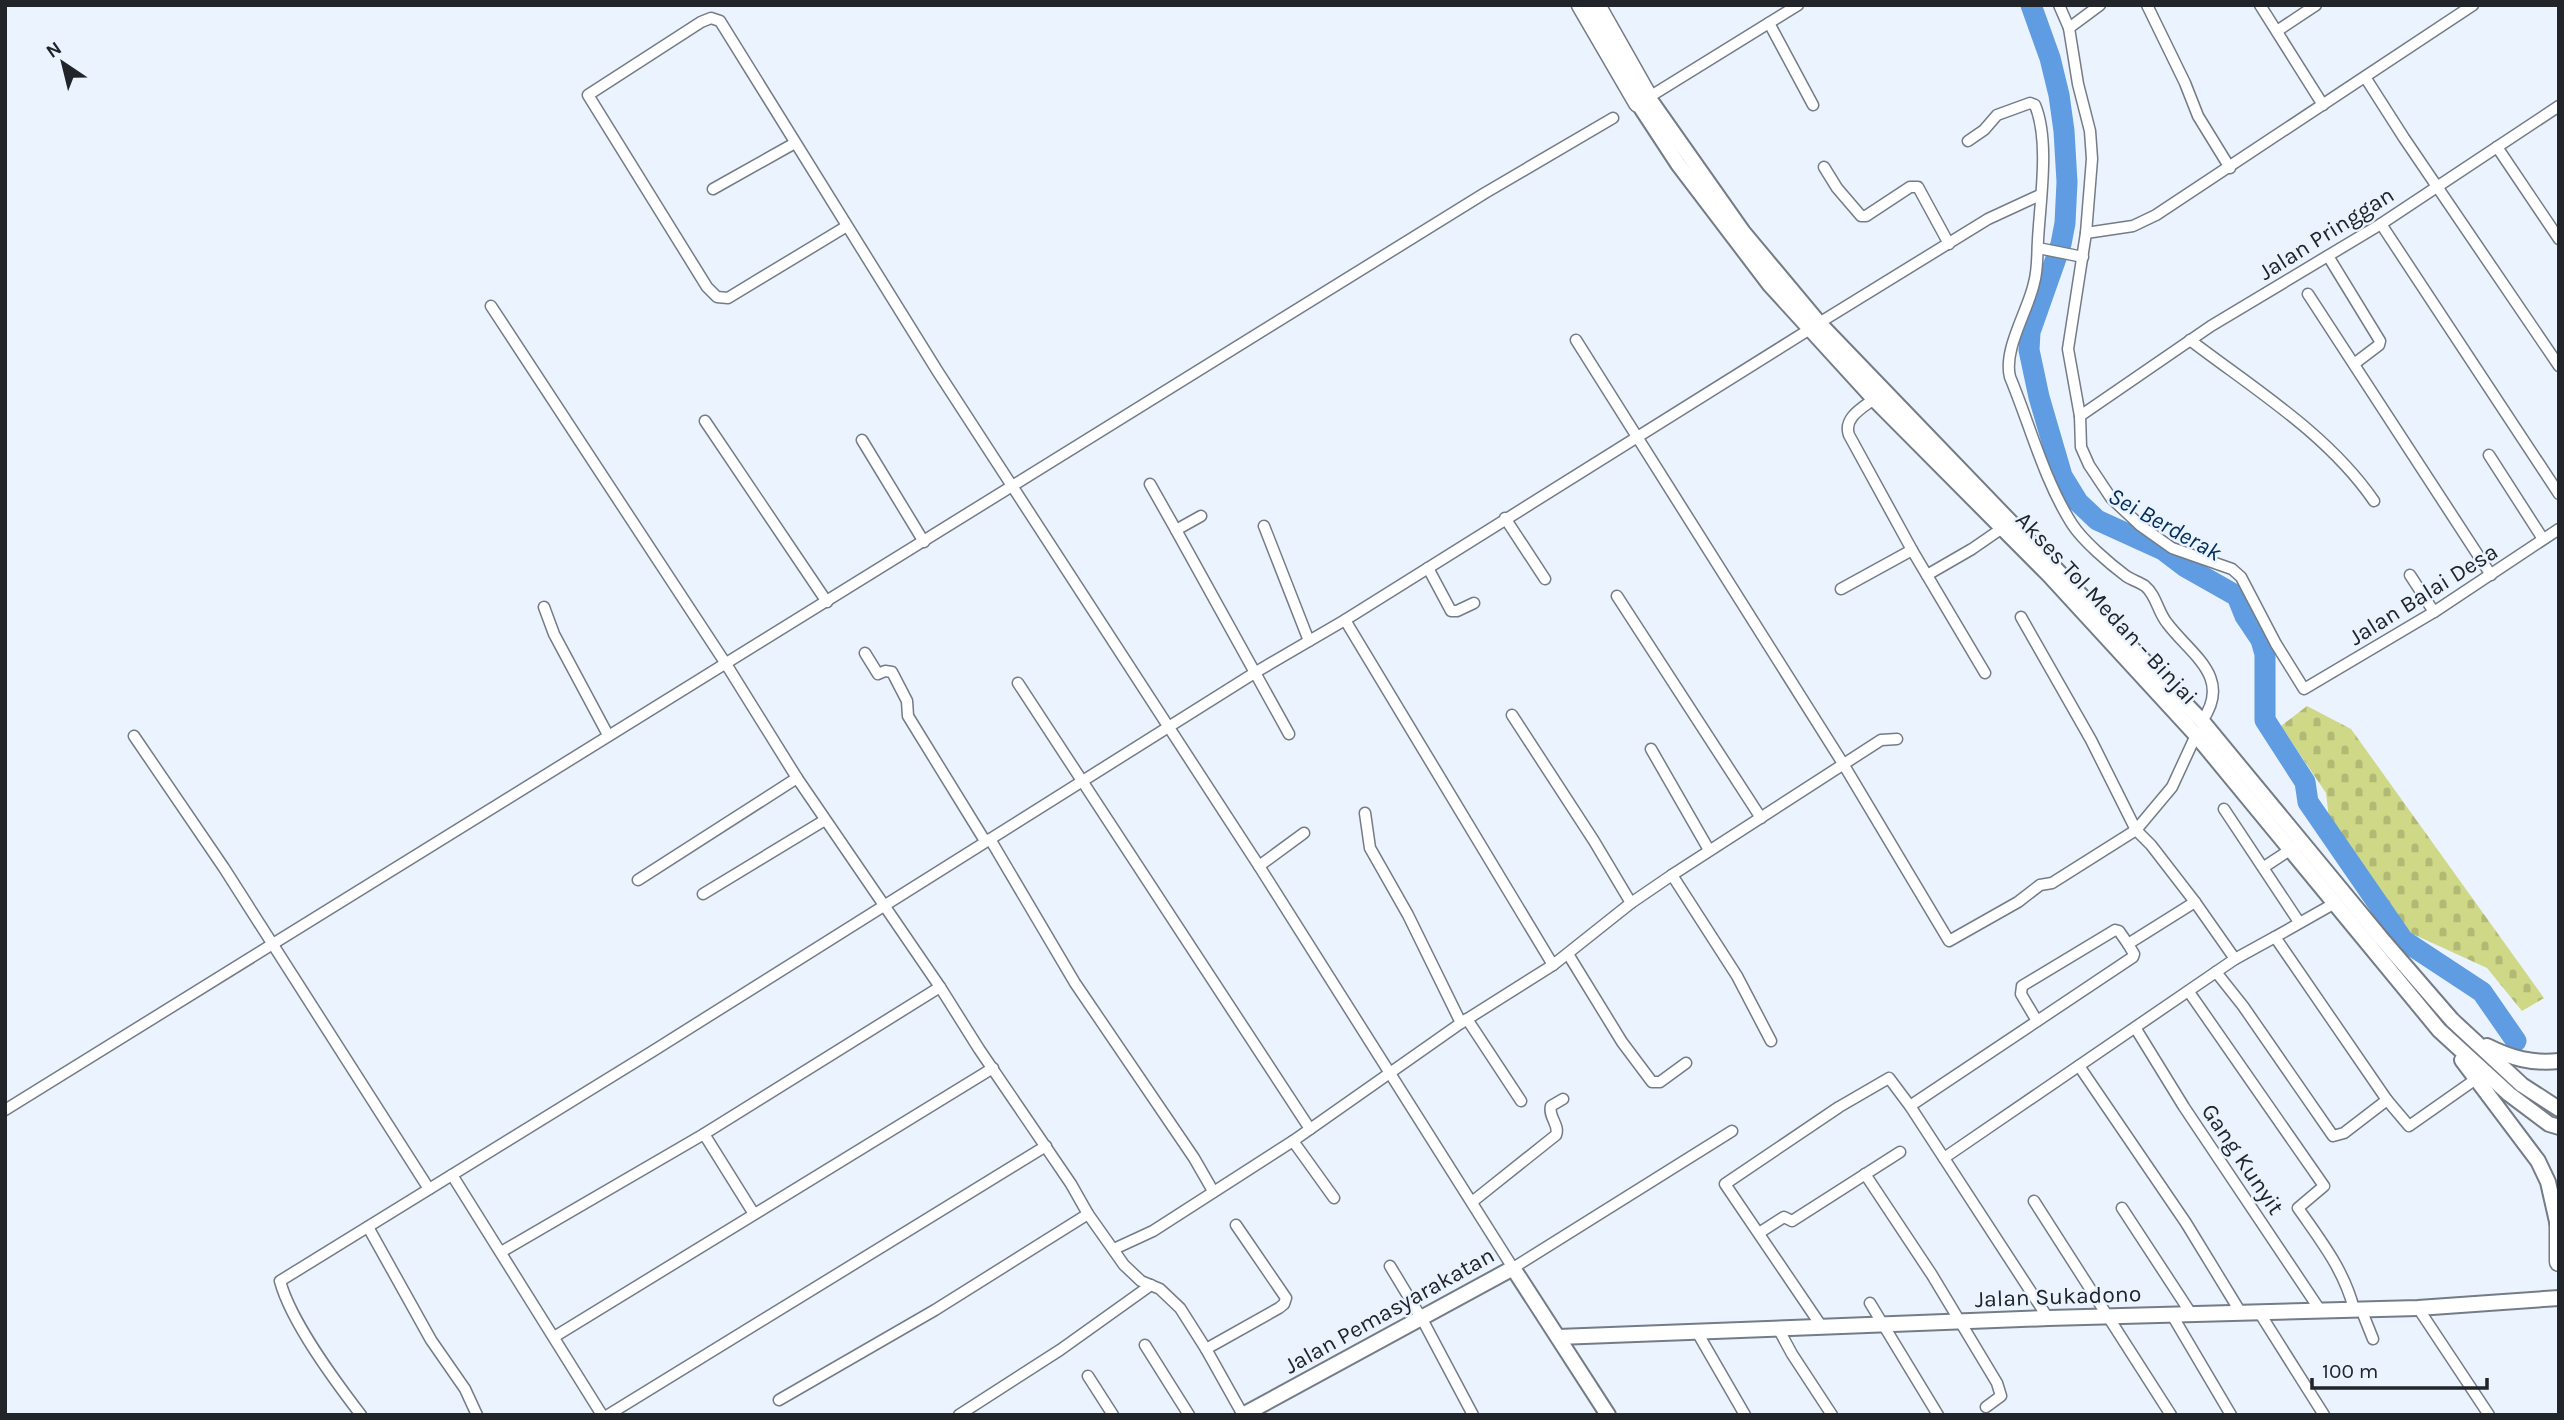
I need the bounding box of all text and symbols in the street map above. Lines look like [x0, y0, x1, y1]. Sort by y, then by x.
north arrow [28, 28, 98, 98]
text: N [42, 37, 66, 63]
street label: Jalan Pringgan [2254, 181, 2399, 286]
water label: Sei Berderak [2104, 481, 2227, 567]
street label: Akses Tol Medan - Binjai [2010, 506, 2203, 710]
street label: Jalan Balai Desa [2344, 538, 2503, 651]
street label: Gang Kunyit [2196, 1099, 2290, 1220]
street label: Jalan Pemasyarakatan [1280, 1241, 1499, 1379]
street label: Jalan Sukadono [1974, 1280, 2142, 1313]
scale bar [2312, 1346, 2487, 1390]
text: 100 m [2322, 1359, 2379, 1383]

